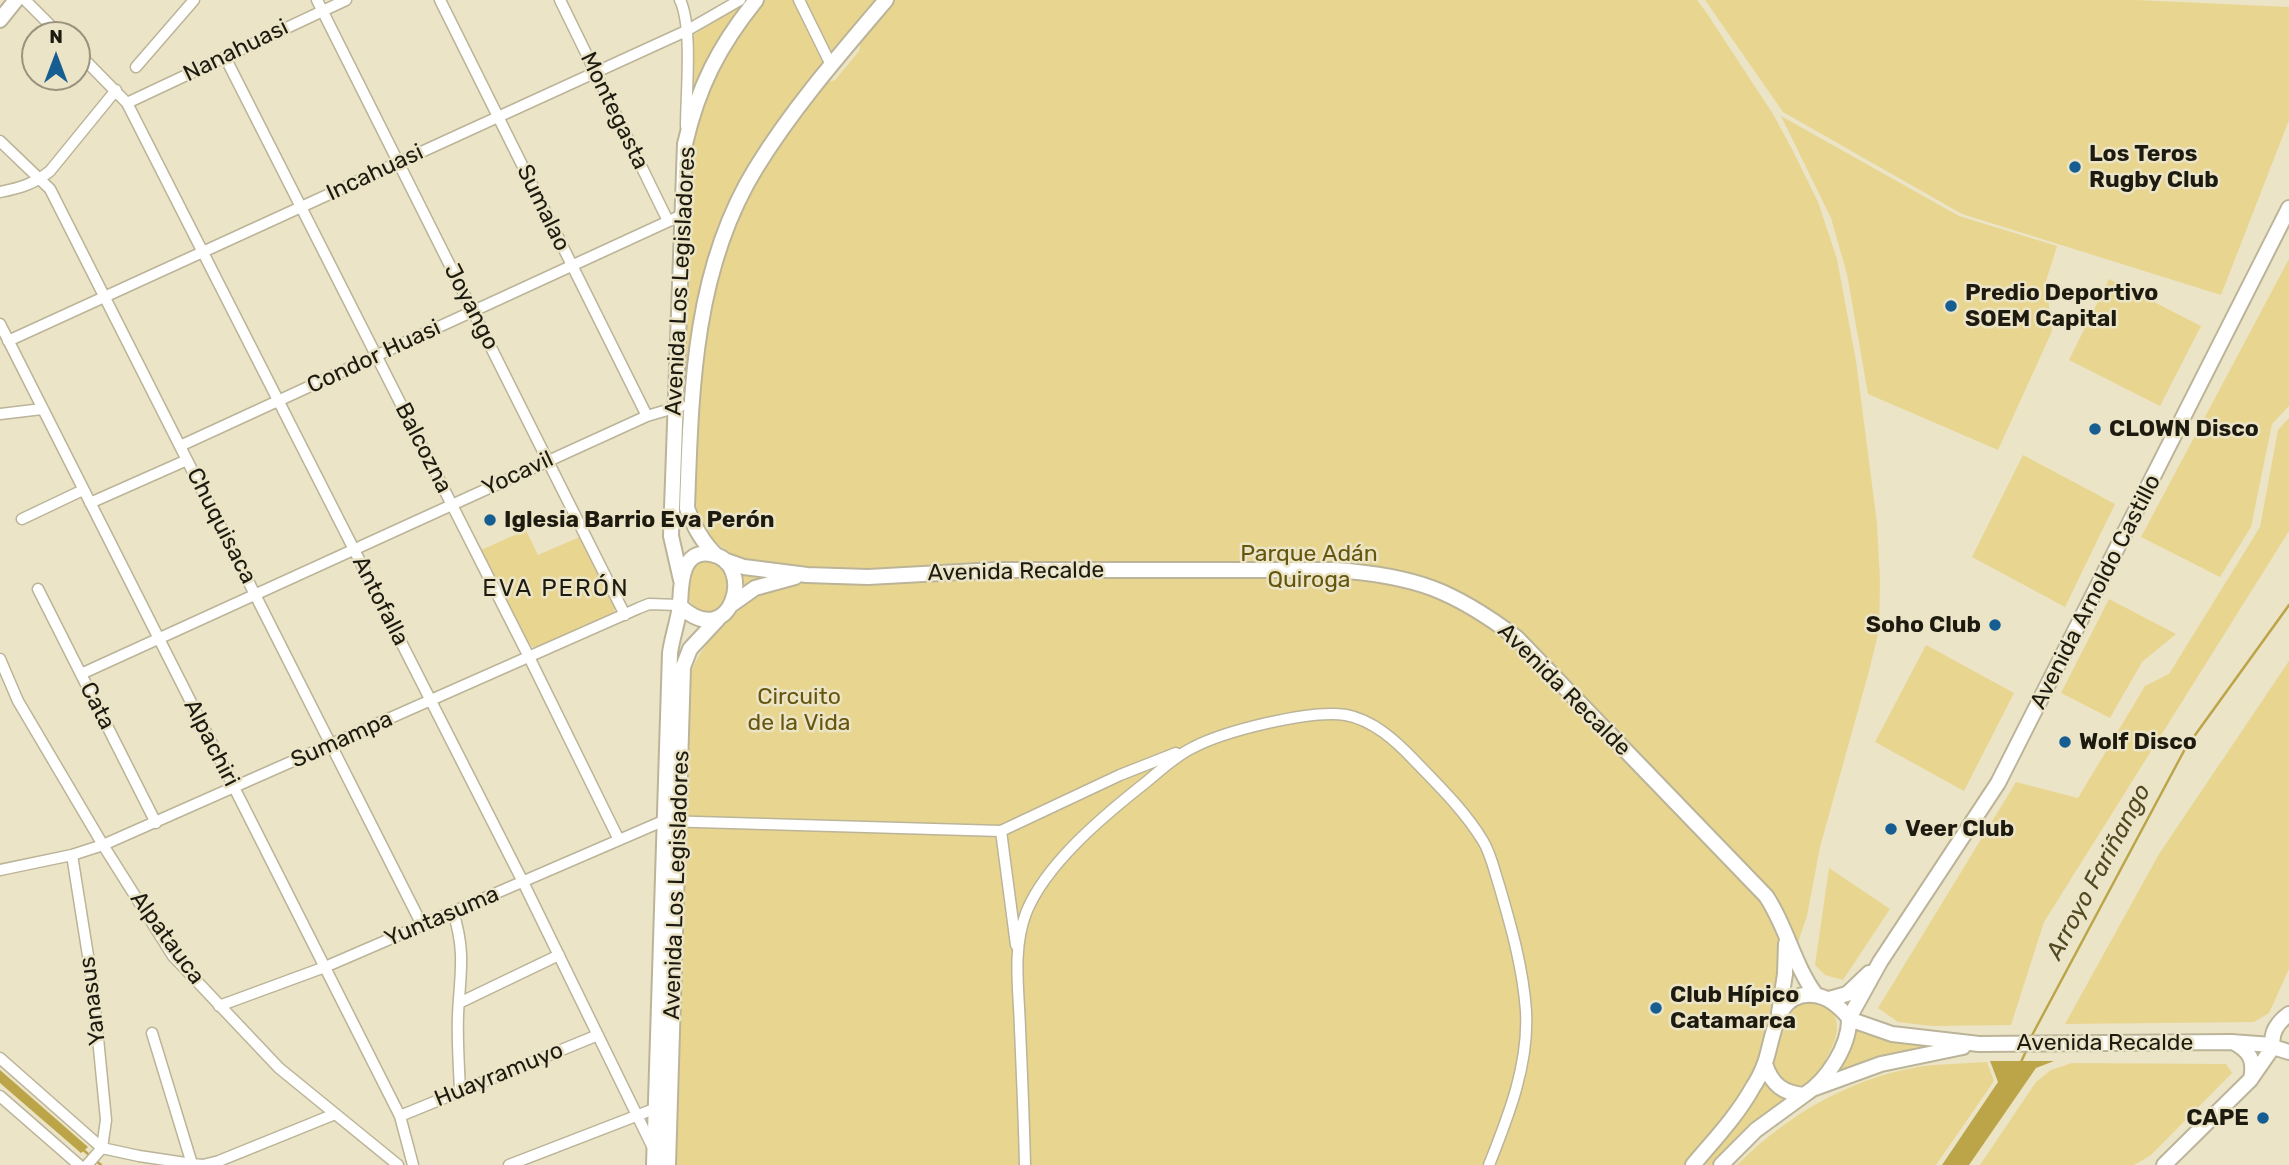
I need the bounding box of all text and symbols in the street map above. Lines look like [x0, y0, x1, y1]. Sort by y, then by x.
street label: Nanahuasi [179, 14, 293, 88]
north arrow [21, 21, 91, 91]
text: N [49, 25, 63, 48]
street label: Montegasta [574, 48, 654, 174]
street label: Incahuasi [322, 139, 428, 207]
place label: Los Teros Rugby Club [2089, 140, 2219, 194]
street label: Avenida Los Legisladores [660, 146, 702, 416]
marker: Los Teros Rugby Club [2067, 159, 2083, 175]
street label: Sumalao [510, 160, 576, 256]
street label: Joyango [438, 259, 504, 355]
place label: Predio Deportivo SOEM Capital [1965, 279, 2158, 333]
marker: Predio Deportivo SOEM Capital [1943, 298, 1959, 314]
street label: Condor Huasi [303, 314, 445, 400]
street label: Balcozna [389, 398, 457, 498]
place label: CLOWN Disco [2109, 415, 2259, 443]
marker: CLOWN Disco [2087, 421, 2103, 437]
street label: Yocavil [478, 446, 558, 502]
street label: Chuquisaca [180, 464, 262, 588]
street label: Avenida Arnoldo Castillo [2025, 470, 2167, 714]
place label: Iglesia Barrio Eva Perón [504, 506, 775, 534]
marker: Iglesia Barrio Eva Perón [482, 512, 498, 528]
park label: Parque Adán Quiroga [1240, 540, 1378, 594]
street label: Antofalla [346, 552, 414, 650]
street label: Avenida Recalde [927, 557, 1105, 587]
district label: EVA PERÓN [483, 575, 629, 603]
place label: Soho Club [1866, 611, 1981, 639]
marker: Soho Club [1987, 617, 2003, 633]
street label: Avenida Recalde [1492, 618, 1636, 762]
street label: Cata [73, 678, 121, 734]
park label: Circuito de la Vida [747, 683, 851, 737]
street label: Alpachiri [177, 695, 245, 791]
street label: Sumampa [287, 705, 397, 775]
place label: Wolf Disco [2079, 728, 2197, 756]
marker: Wolf Disco [2057, 734, 2073, 750]
street label: Avenida Los Legisladores [659, 750, 695, 1020]
water label: Arroyo Fariñango [2041, 779, 2157, 965]
place label: Veer Club [1905, 815, 2014, 843]
marker: Veer Club [1883, 821, 1899, 837]
street label: Yuntasuma [381, 881, 503, 953]
street label: Alpatauca [124, 886, 210, 990]
street label: Yanasus [74, 955, 112, 1047]
place label: Club Hípico Catamarca [1670, 981, 1799, 1035]
marker: Club Hípico Catamarca [1648, 1000, 1664, 1016]
street label: Avenida Recalde [2017, 1029, 2193, 1057]
street label: Huayramuyo [431, 1037, 567, 1113]
place label: CAPE [2186, 1104, 2249, 1132]
marker: CAPE [2255, 1110, 2271, 1126]

